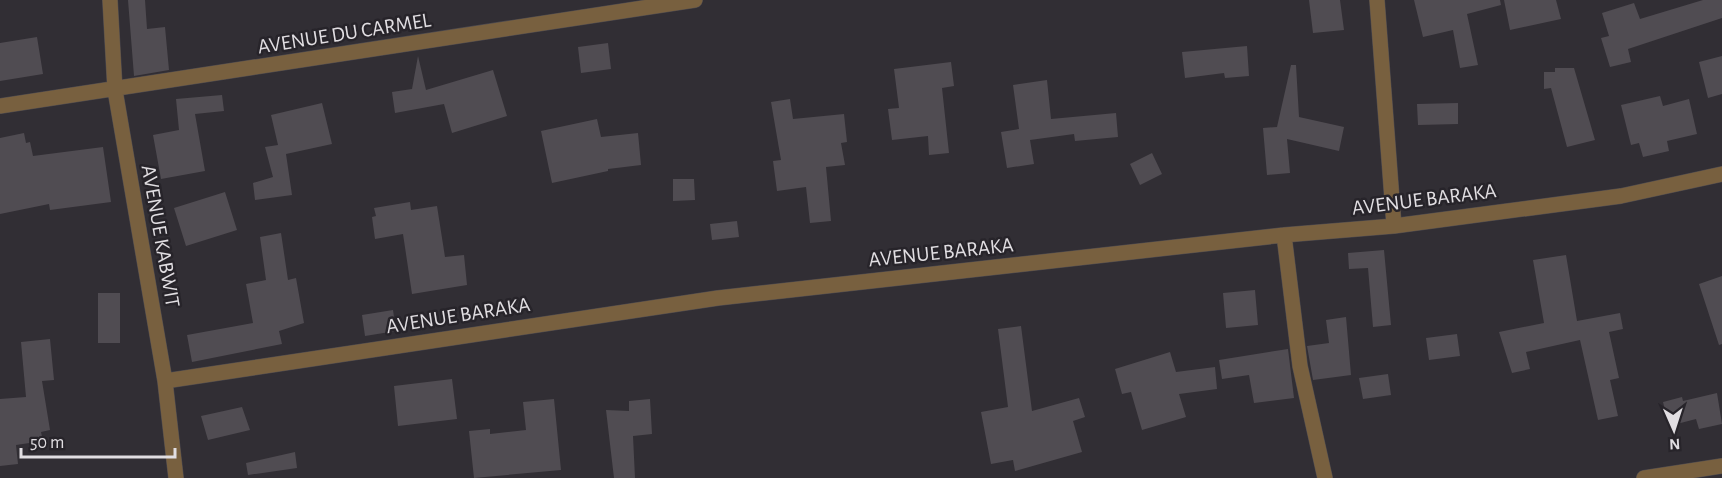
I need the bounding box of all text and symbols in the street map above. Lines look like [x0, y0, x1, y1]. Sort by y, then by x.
street label: AVENUE DU CARMEL [256, 9, 432, 58]
street label: AVENUE KABWIT [138, 163, 183, 309]
street label: AVENUE BARAKA [1351, 180, 1498, 219]
street label: AVENUE BARAKA [868, 234, 1015, 271]
street label: AVENUE BARAKA [385, 294, 532, 337]
north arrow [1644, 400, 1704, 460]
scale bar [21, 421, 176, 459]
text: 50 m [30, 434, 64, 452]
text: N [1669, 436, 1681, 452]

